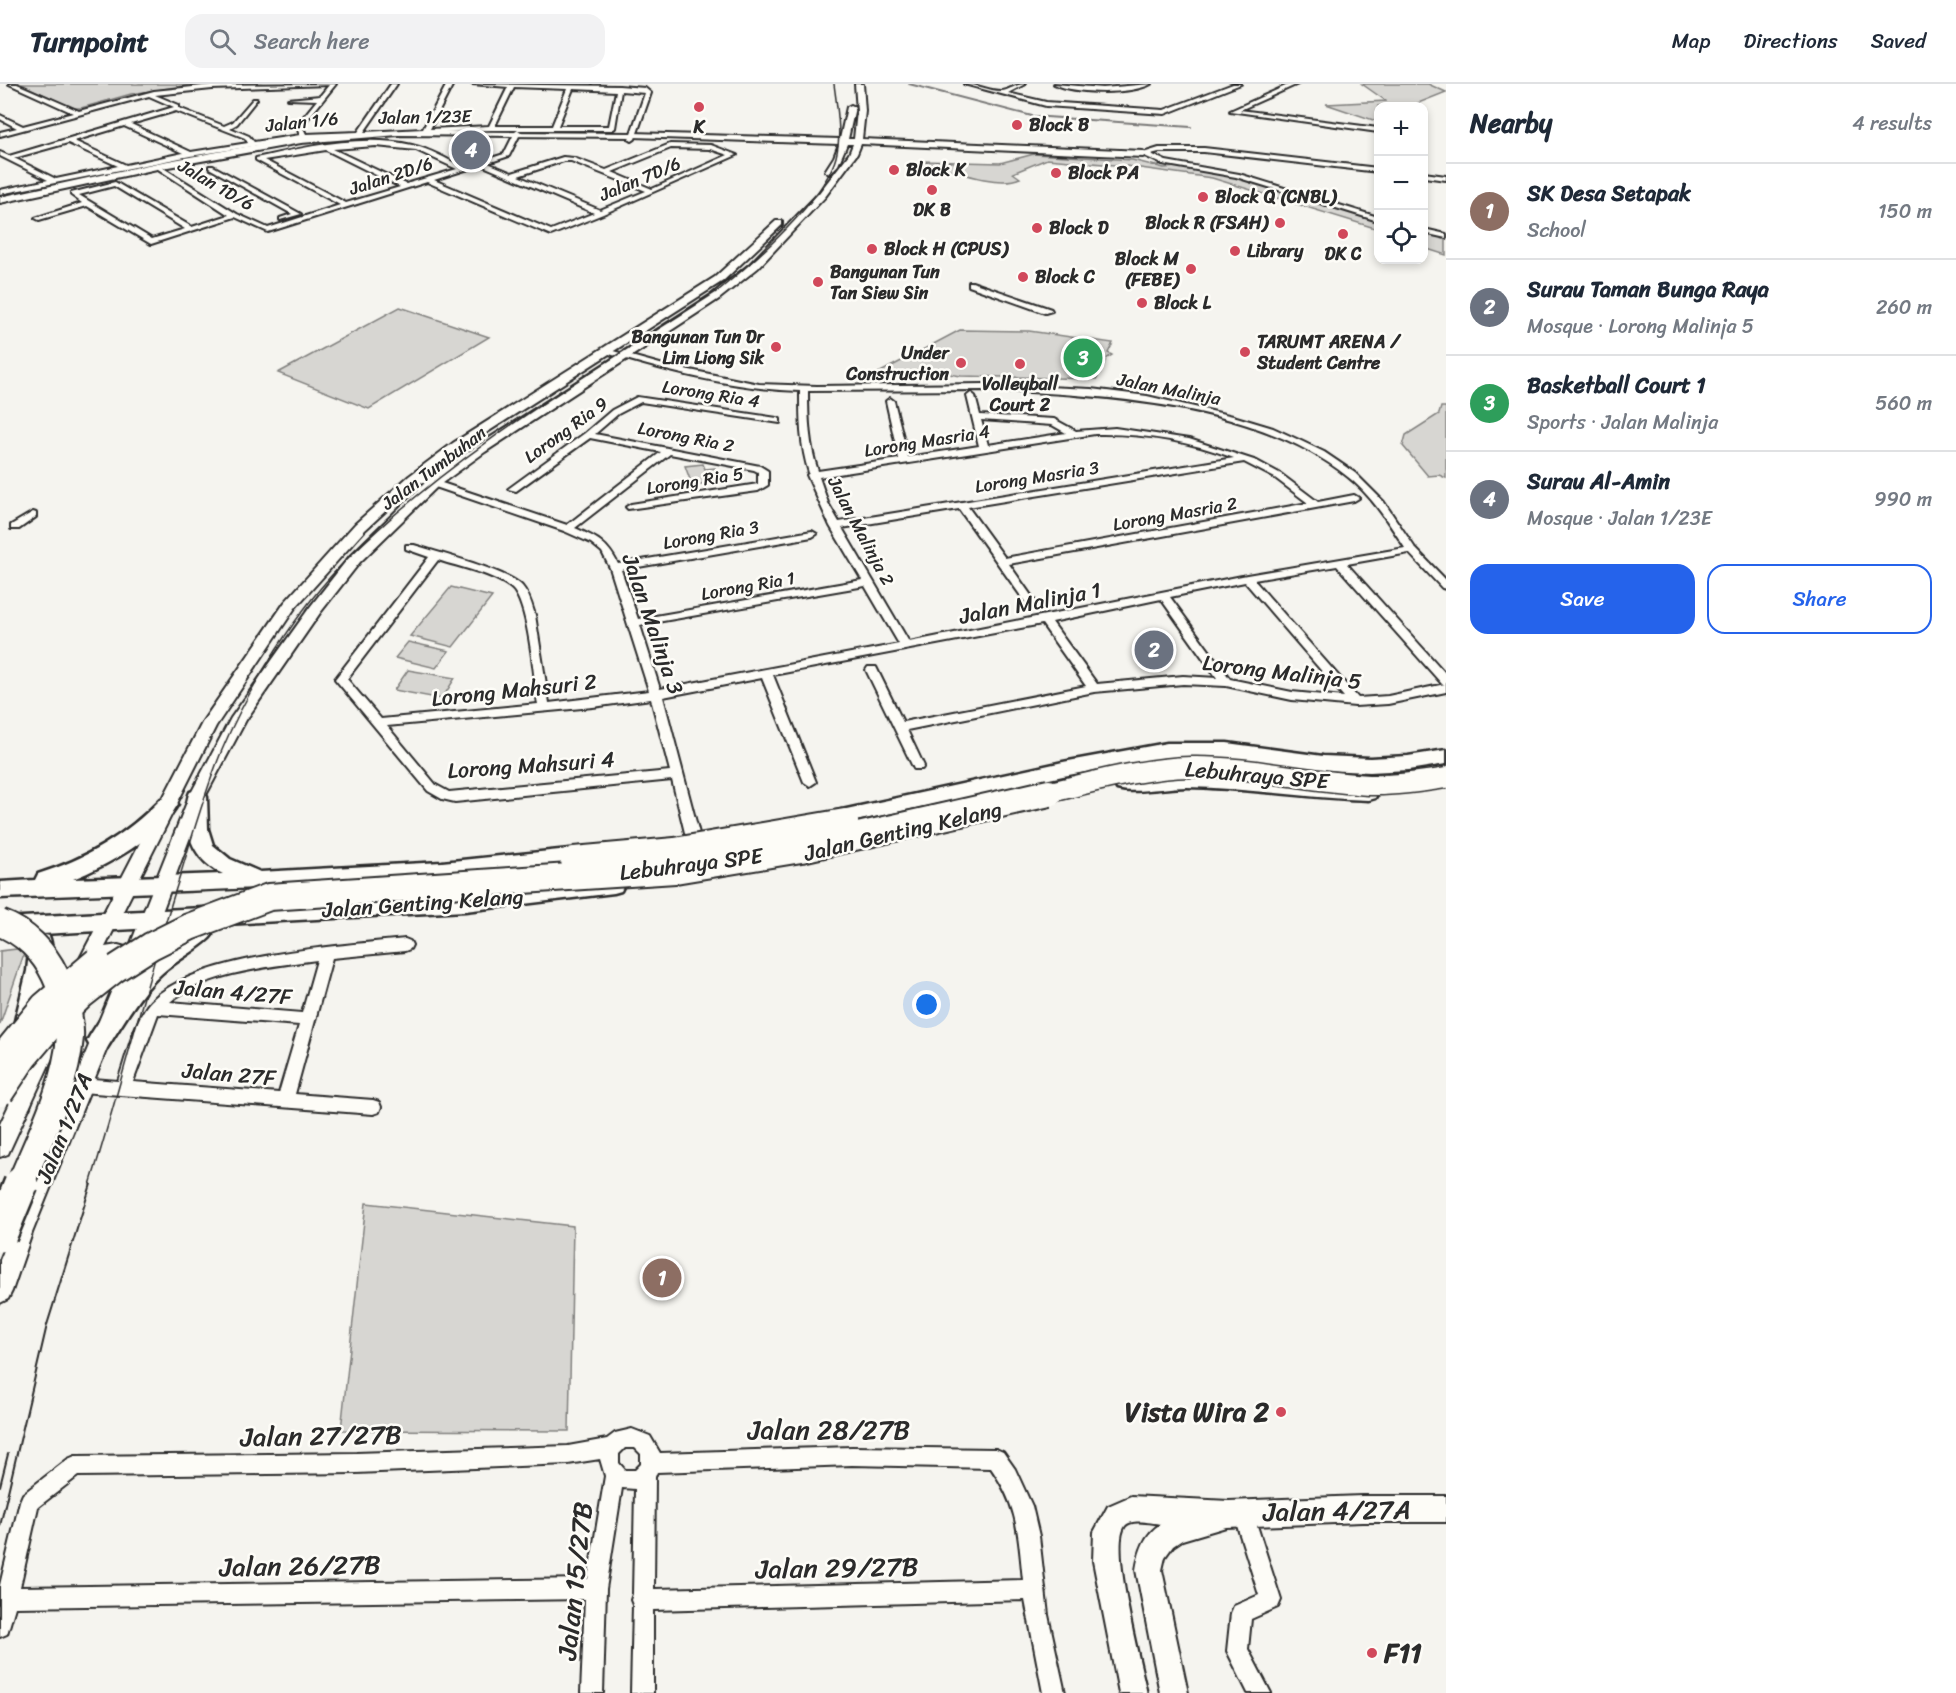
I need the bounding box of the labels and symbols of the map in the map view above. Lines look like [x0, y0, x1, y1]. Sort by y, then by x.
street label: Jalan 1/23E [377, 100, 473, 134]
marker: K [692, 100, 706, 114]
street label: Jalan 1/6 [263, 102, 340, 142]
place label: Block B [1029, 109, 1090, 141]
place label: K [693, 111, 707, 143]
marker: Block B [1010, 118, 1024, 132]
pin: 4 [452, 128, 490, 172]
street label: Jalan 2D/6 [344, 147, 437, 205]
street label: Jalan 7D/6 [593, 147, 686, 211]
street label: Jalan 1D/6 [171, 150, 260, 220]
place label: Block K [906, 154, 967, 186]
place label: Block PA [1068, 157, 1139, 189]
marker: Block K [887, 163, 901, 177]
marker: Block PA [1049, 166, 1063, 180]
place label: Block Q (CNBL) [1215, 181, 1338, 213]
marker: DK B [925, 183, 939, 197]
marker: Block Q (CNBL) [1196, 190, 1210, 204]
place label: DK B [913, 194, 951, 226]
place label: Block R (FSAH) [1145, 207, 1270, 239]
place label: Block D [1049, 212, 1109, 244]
marker: Block R (FSAH) [1273, 216, 1287, 230]
marker: Block D [1030, 221, 1044, 235]
marker: DK C [1336, 227, 1350, 241]
place label: Block H (CPUS) [884, 233, 1010, 265]
place label: Library [1247, 235, 1304, 267]
place label: DK C [1324, 238, 1362, 270]
marker: Block H (CPUS) [865, 242, 879, 256]
place label: Block M (FEBE) [1115, 243, 1181, 296]
marker: Library [1228, 244, 1242, 258]
place label: Bangunan Tun Tan Siew Sin [830, 256, 940, 309]
place label: Block C [1035, 261, 1096, 293]
marker: Block M (FEBE) [1184, 262, 1198, 276]
marker: Block C [1016, 270, 1030, 284]
marker: Bangunan Tun Tan Siew Sin [811, 275, 825, 289]
place label: Block L [1154, 287, 1212, 319]
marker: Block L [1135, 296, 1149, 310]
place label: Bangunan Tun Dr Lim Liong Sik [631, 321, 766, 374]
place label: TARUMT ARENA / Student Centre [1256, 326, 1402, 379]
pin: 3 [1064, 336, 1102, 380]
place label: Under Construction [845, 337, 951, 390]
marker: Bangunan Tun Dr Lim Liong Sik [769, 340, 783, 354]
marker: TARUMT ARENA / Student Centre [1238, 345, 1252, 359]
marker: Under Construction [954, 356, 968, 370]
marker: Volleyball Court 2 [1013, 357, 1027, 371]
street label: Jalan Malinja [1113, 363, 1225, 415]
place label: Volleyball Court 2 [982, 368, 1059, 421]
street label: Lorong Ria 4 [660, 371, 762, 417]
street label: Lorong Ria 9 [517, 388, 615, 472]
street label: Lorong Ria 2 [635, 412, 737, 462]
street label: Lorong Masria 4 [862, 415, 992, 467]
street label: Jalan Tumbuhan [374, 417, 494, 519]
street label: Lorong Masria 3 [973, 451, 1102, 503]
street label: Lorong Ria 5 [644, 458, 746, 504]
street label: Jalan Malinja 2 [818, 470, 903, 592]
street label: Lorong Masria 2 [1110, 487, 1240, 541]
street label: Lorong Ria 3 [660, 511, 762, 559]
street label: Jalan Malinja 3 [610, 548, 695, 700]
street label: Lorong Ria 1 [699, 562, 798, 610]
street label: Jalan Malinja 1 [955, 570, 1104, 636]
pin: 2 [1134, 628, 1174, 672]
street label: Lorong Malinja 5 [1200, 643, 1364, 701]
street label: Lorong Mahsuri 2 [429, 662, 599, 718]
street label: Lorong Mahsuri 4 [446, 740, 616, 790]
street label: Lebuhraya SPE [1184, 749, 1332, 801]
street label: Jalan Genting Kelang [799, 789, 1006, 873]
street label: Lebuhraya SPE [617, 836, 767, 892]
street label: Jalan Genting Kelang [320, 877, 525, 930]
street label: Jalan 4/27F [171, 967, 295, 1017]
your location [912, 990, 941, 1019]
street label: Jalan 27F [180, 1050, 278, 1098]
street label: Jalan 1/27A [24, 1067, 104, 1190]
pin: 1 [642, 1256, 682, 1300]
place label: Vista Wira 2 [1125, 1388, 1269, 1436]
marker: Vista Wira 2 [1274, 1405, 1288, 1419]
street label: Jalan 28/27B [747, 1406, 910, 1454]
street label: Jalan 27/27B [239, 1411, 402, 1461]
street label: Jalan 4/27A [1262, 1486, 1411, 1536]
street label: Jalan 15/27B [543, 1500, 607, 1663]
street label: Jalan 26/27B [218, 1541, 381, 1591]
street label: Jalan 29/27B [754, 1543, 919, 1593]
place label: F11 [1383, 1629, 1422, 1677]
marker: F11 [1365, 1646, 1379, 1660]

